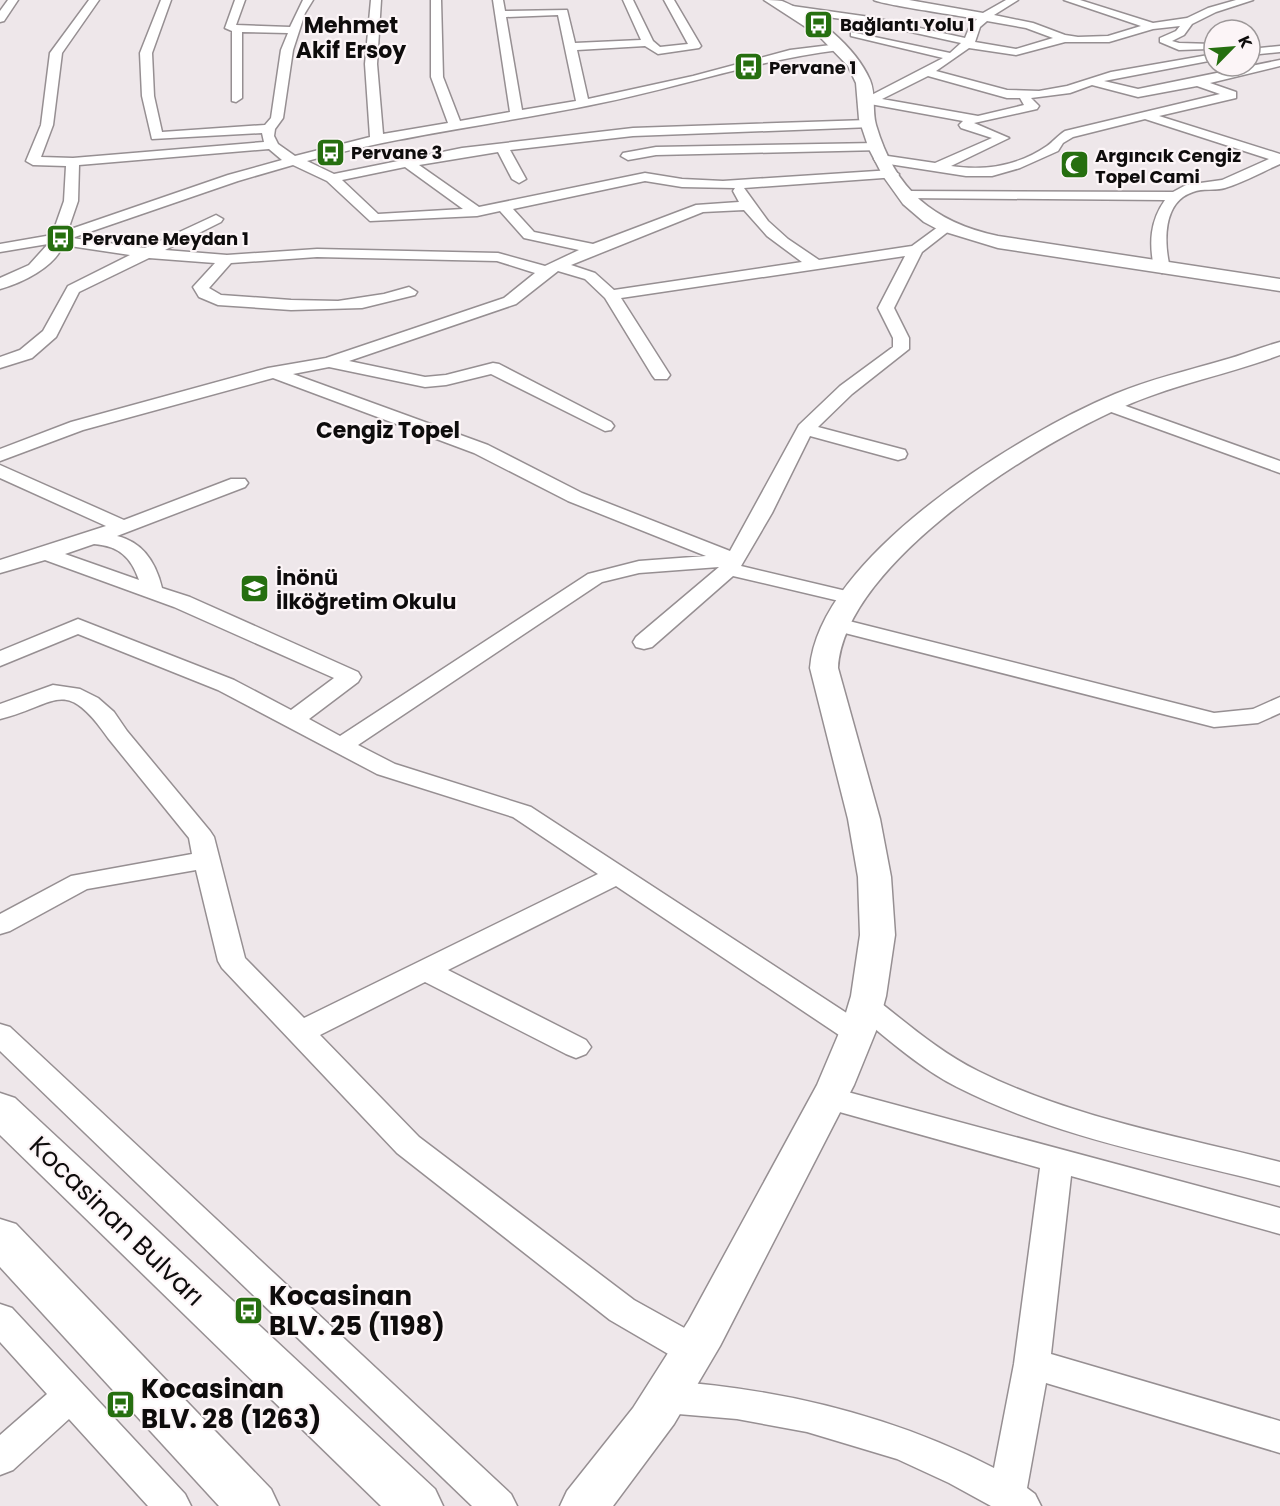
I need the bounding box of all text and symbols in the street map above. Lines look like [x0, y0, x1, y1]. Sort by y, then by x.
bus stop icon: Bağlantı Yolu 1 [803, 8, 835, 40]
district label: Mehmet Akif Ersoy [296, 10, 406, 66]
place label: Bağlantı Yolu 1 [840, 12, 974, 37]
north arrow [1202, 18, 1262, 78]
text: K [1232, 32, 1258, 52]
bus stop icon: Pervane 1 [732, 51, 764, 83]
place label: Pervane 1 [769, 55, 856, 80]
bus stop icon: Pervane 3 [314, 136, 346, 168]
place label: Pervane 3 [351, 140, 442, 165]
place label: Argıncık Cengiz Topel Cami [1095, 143, 1241, 189]
mosque icon: Argıncık Cengiz Topel Cami [1058, 149, 1090, 181]
bus stop icon: Pervane Meydan 1 [45, 222, 77, 254]
place label: Pervane Meydan 1 [82, 226, 249, 251]
district label: Cengiz Topel [316, 415, 460, 446]
place label: İnönü İlköğretim Okulu [276, 563, 456, 616]
school or university icon: İnönü İlköğretim Okulu [239, 573, 271, 605]
street label: Kocasinan Bulvarı [22, 1128, 212, 1314]
place label: Kocasinan BLV. 25 (1198) [269, 1278, 445, 1344]
bus stop icon: Kocasinan BLV. 25 (1198) [232, 1295, 264, 1327]
place label: Kocasinan BLV. 28 (1263) [141, 1371, 321, 1437]
bus stop icon: Kocasinan BLV. 28 (1263) [104, 1388, 136, 1420]

